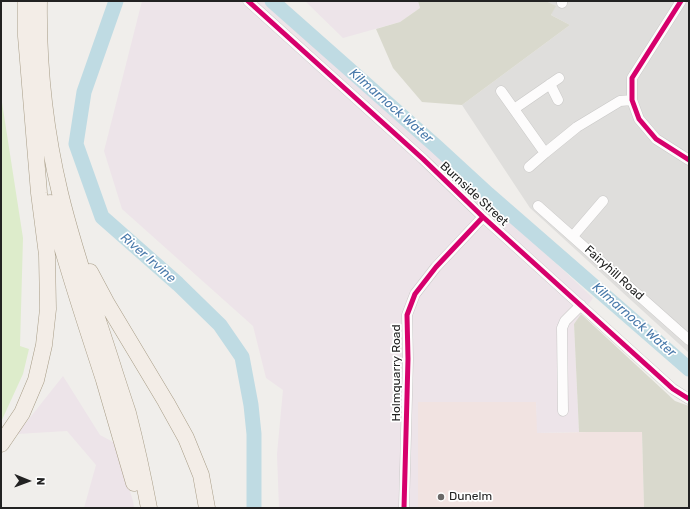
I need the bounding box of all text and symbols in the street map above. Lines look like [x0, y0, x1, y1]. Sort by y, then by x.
water label: Kilmarnock Water [346, 65, 436, 147]
street label: Burnside Street [437, 159, 511, 229]
water label: River Irvine [117, 230, 179, 286]
street label: Fairyhill Road [581, 243, 647, 303]
water label: Kilmarnock Water [589, 279, 679, 361]
street label: Holmquarry Road [390, 324, 404, 422]
north arrow [8, 461, 48, 501]
text: N [34, 477, 47, 485]
place label: Dunelm [449, 490, 492, 504]
marker: Dunelm [436, 492, 446, 502]

